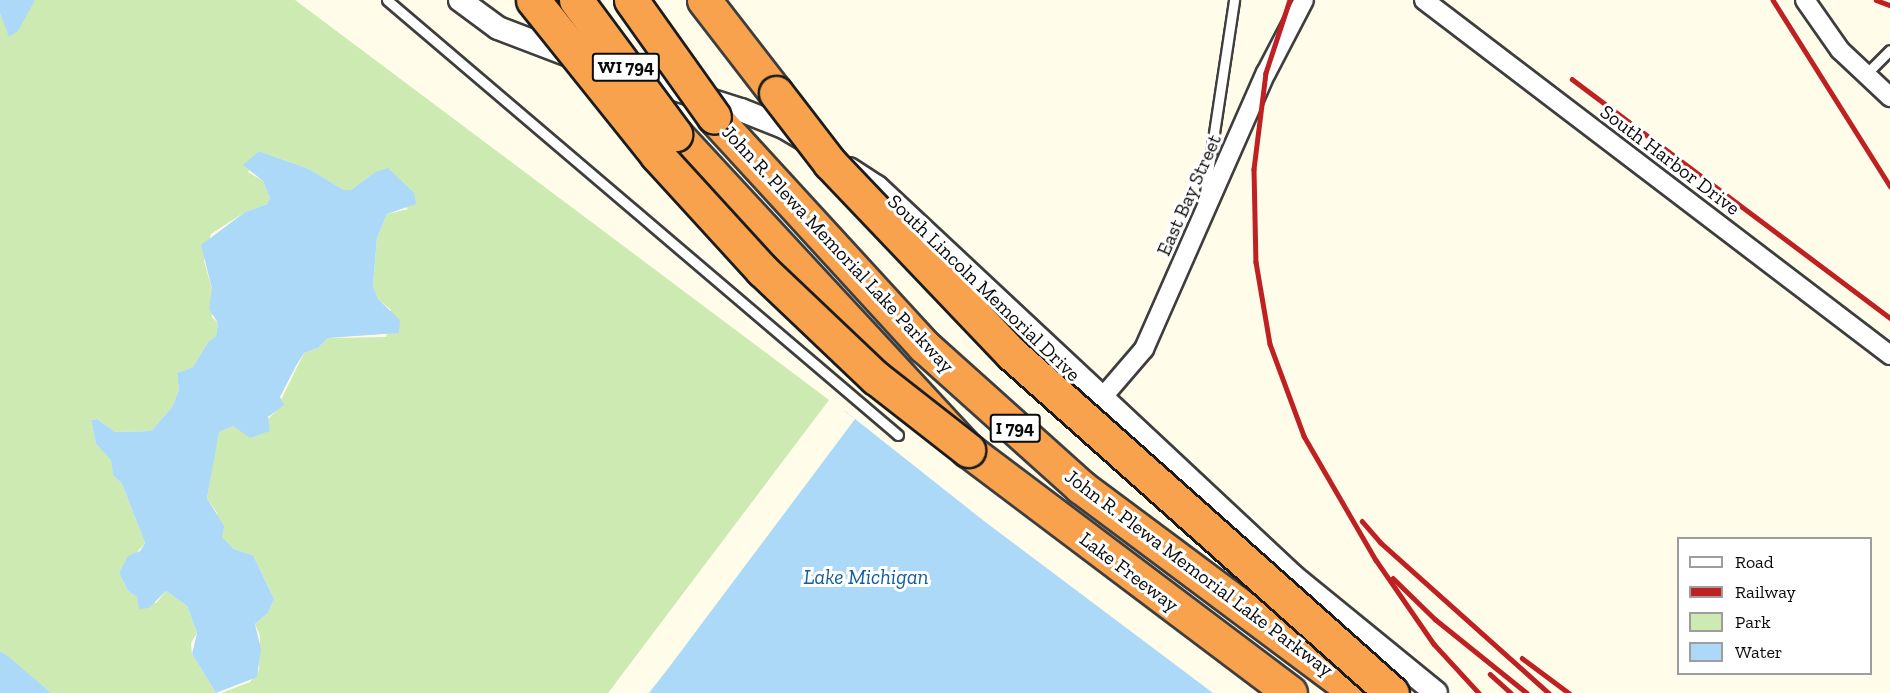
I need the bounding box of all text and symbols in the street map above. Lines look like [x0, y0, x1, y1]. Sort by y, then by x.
road number: WI 794 [592, 52, 660, 82]
street label: South Harbor Drive [1595, 99, 1745, 221]
street label: John R. Plewa Memorial Lake Parkway [717, 120, 959, 378]
street label: East Bay Street [1151, 130, 1227, 260]
street label: South Lincoln Memorial Drive [883, 189, 1085, 387]
road number: I 794 [990, 413, 1040, 443]
street label: John R. Plewa Memorial Lake Parkway [1060, 464, 1338, 682]
street label: Lake Freeway [1075, 527, 1183, 617]
legend [1677, 537, 1872, 675]
text: Road [1735, 551, 1774, 573]
water label: Lake Michigan [803, 564, 929, 590]
text: Railway [1735, 581, 1796, 603]
text: Park [1735, 611, 1771, 633]
text: Water [1735, 641, 1782, 663]

